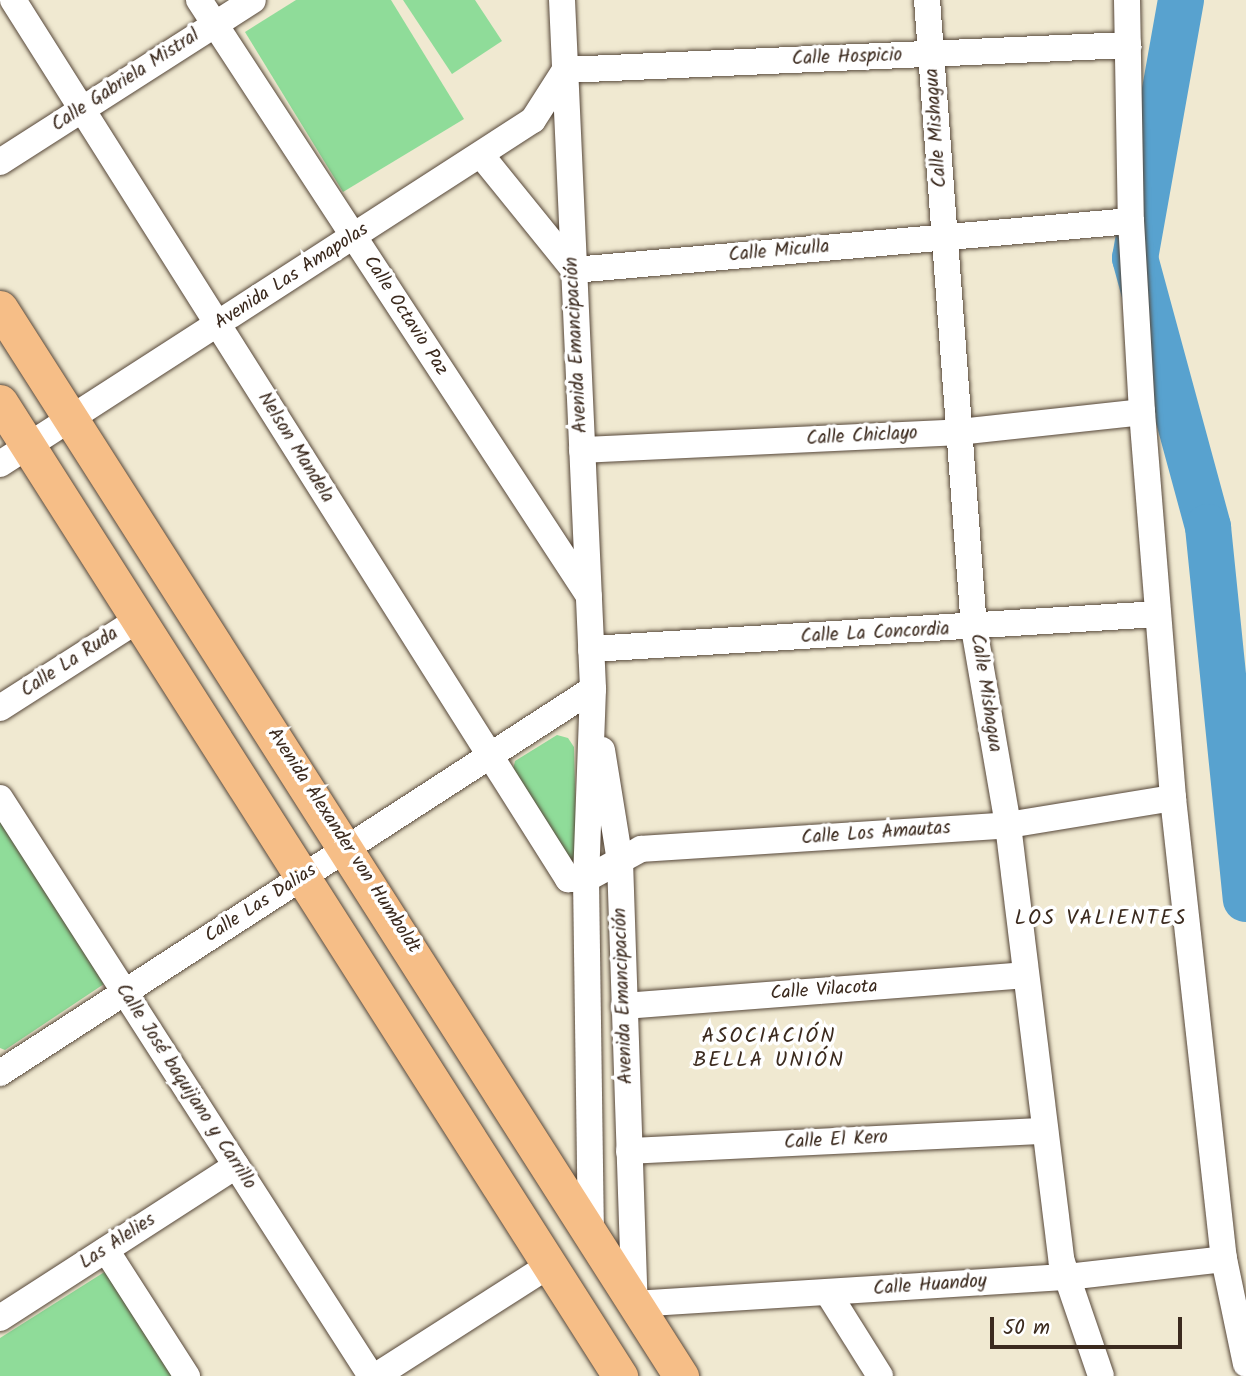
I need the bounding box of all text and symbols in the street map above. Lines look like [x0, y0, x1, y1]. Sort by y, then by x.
street label: Calle Gabriela Mistral [48, 25, 204, 137]
street label: Calle Hospicio [791, 45, 903, 71]
street label: Calle Mishagua [921, 68, 953, 188]
street label: Avenida Las Amapolas [211, 219, 373, 335]
street label: Calle Miculla [728, 236, 830, 268]
street label: Calle Octavio Paz [358, 252, 452, 380]
street label: Avenida Emancipación [561, 256, 593, 434]
street label: Nelson Mandela [252, 388, 338, 508]
street label: Calle Chiclayo [806, 423, 918, 451]
street label: Calle La Concordia [800, 619, 950, 649]
street label: Calle La Ruda [17, 623, 123, 703]
street label: Calle Mishagua [964, 632, 1006, 754]
street label: Avenida Alexander von Humboldt [262, 724, 424, 958]
street label: Calle Los Amautas [801, 817, 951, 851]
street label: Calle Las Dalias [201, 860, 321, 948]
district label: LOS VALIENTES [1016, 906, 1186, 932]
street label: Avenida Emancipación [610, 907, 638, 1085]
street label: Calle Vilacota [770, 976, 878, 1006]
street label: Calle José baquijano y Carrillo [110, 980, 260, 1194]
district label: ASOCIACIÓN BELLA UNIÓN [694, 1024, 844, 1074]
street label: Calle El Kero [784, 1127, 888, 1155]
street label: Las Alelies [76, 1209, 160, 1275]
street label: Calle Huandoy [873, 1271, 987, 1301]
scale bar [994, 1302, 1186, 1346]
text: 50 m [1003, 1312, 1050, 1345]

